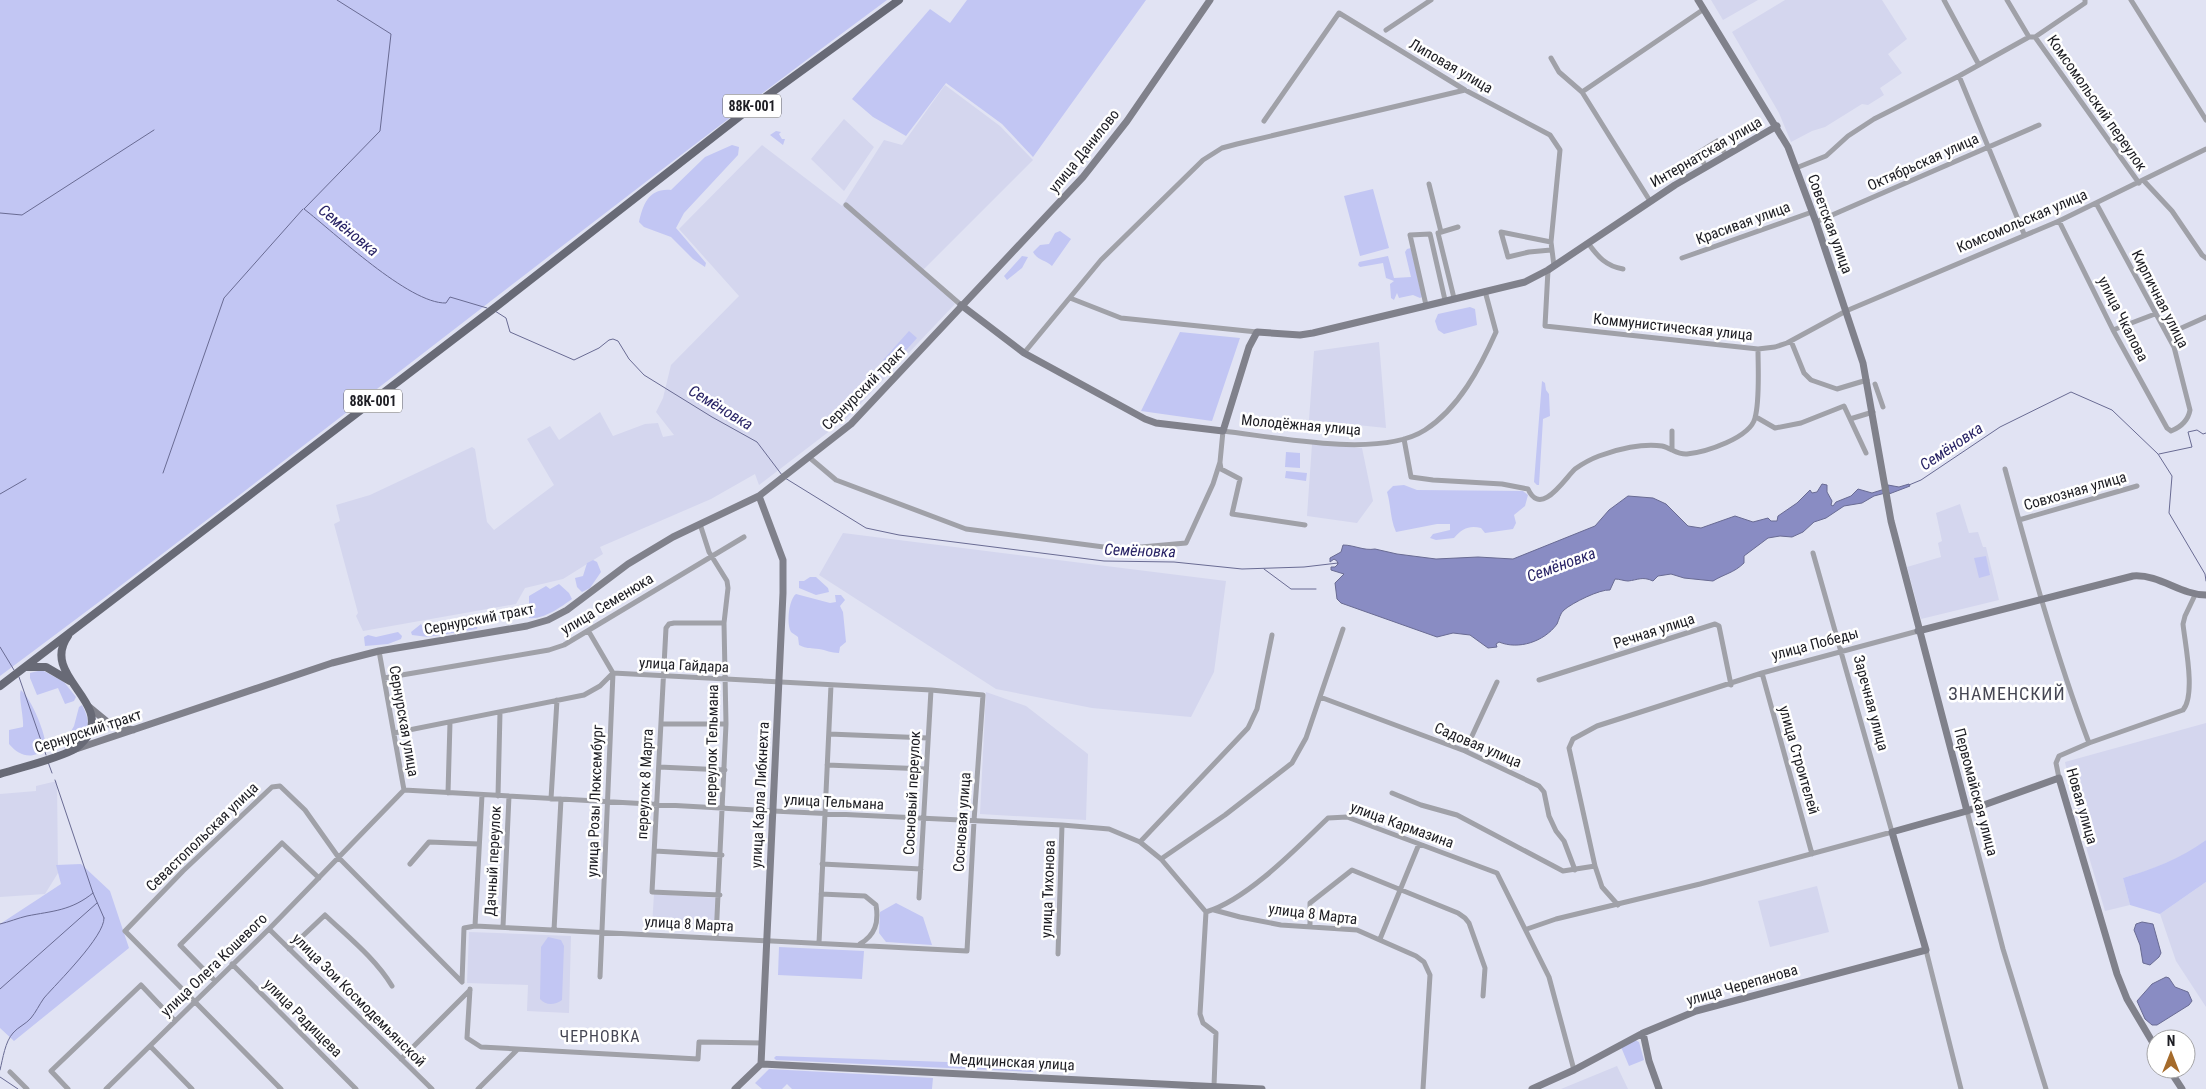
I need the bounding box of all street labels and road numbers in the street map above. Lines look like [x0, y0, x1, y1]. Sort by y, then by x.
street label: Комсомольский переулок [2043, 31, 2151, 175]
street label: Липовая улица [1406, 35, 1496, 97]
road number: 88К-001 [723, 94, 781, 118]
street label: улица Данилово [1045, 106, 1123, 196]
street label: Интернатская улица [1647, 113, 1765, 191]
street label: Октябрьская улица [1865, 129, 1981, 195]
street label: Советская улица [1804, 172, 1856, 276]
street label: Комсомольская улица [1954, 185, 2090, 257]
street label: Красивая улица [1693, 198, 1793, 248]
street label: Кирпичная улица [2128, 247, 2192, 351]
street label: улица Чкалова [2094, 273, 2152, 365]
street label: Коммунистическая улица [1592, 310, 1754, 344]
street label: Сернурский тракт [818, 342, 910, 434]
road number: 88К-001 [344, 390, 402, 412]
street label: Молодёжная улица [1240, 411, 1362, 439]
street label: Совхозная улица [2022, 468, 2128, 514]
street label: улица Семенюка [558, 569, 656, 639]
street label: Сернурский тракт [422, 600, 536, 638]
street label: Речная улица [1611, 609, 1697, 653]
street label: улица Победы [1770, 624, 1860, 664]
street label: Заречная улица [1850, 653, 1892, 753]
street label: улица Гайдара [639, 654, 729, 676]
street label: Сернурская улица [385, 664, 423, 778]
street label: переулок Тельмана [702, 684, 722, 806]
street label: улица Строителей [1775, 704, 1823, 816]
street label: Сернурский тракт [32, 705, 144, 757]
street label: Садовая улица [1432, 719, 1524, 771]
street label: улица Карла Либкнехта [747, 721, 773, 869]
street label: улица Розы Люксембург [583, 724, 607, 878]
street label: Первомайская улица [1950, 726, 2002, 858]
street label: переулок 8 Марта [633, 728, 657, 840]
street label: Сосновый переулок [900, 730, 924, 856]
street label: Новая улица [2063, 766, 2101, 846]
street label: Сосновая улица [950, 772, 974, 872]
street label: Севастопольская улица [142, 779, 262, 895]
street label: улица Тельмана [784, 790, 884, 814]
street label: улица Кармазина [1348, 798, 1456, 852]
street label: Дачный переулок [481, 805, 505, 917]
street label: улица Тихонова [1037, 840, 1059, 938]
street label: улица 8 Марта [1268, 900, 1358, 928]
street label: улица Олега Кошевого [157, 910, 271, 1020]
street label: улица 8 Марта [644, 913, 734, 935]
street label: улица Зои Космодемьянской [288, 929, 430, 1071]
street label: улица Черепанова [1684, 961, 1800, 1009]
street label: улица Радищева [260, 975, 346, 1061]
street label: Медицинская улица [949, 1050, 1075, 1074]

